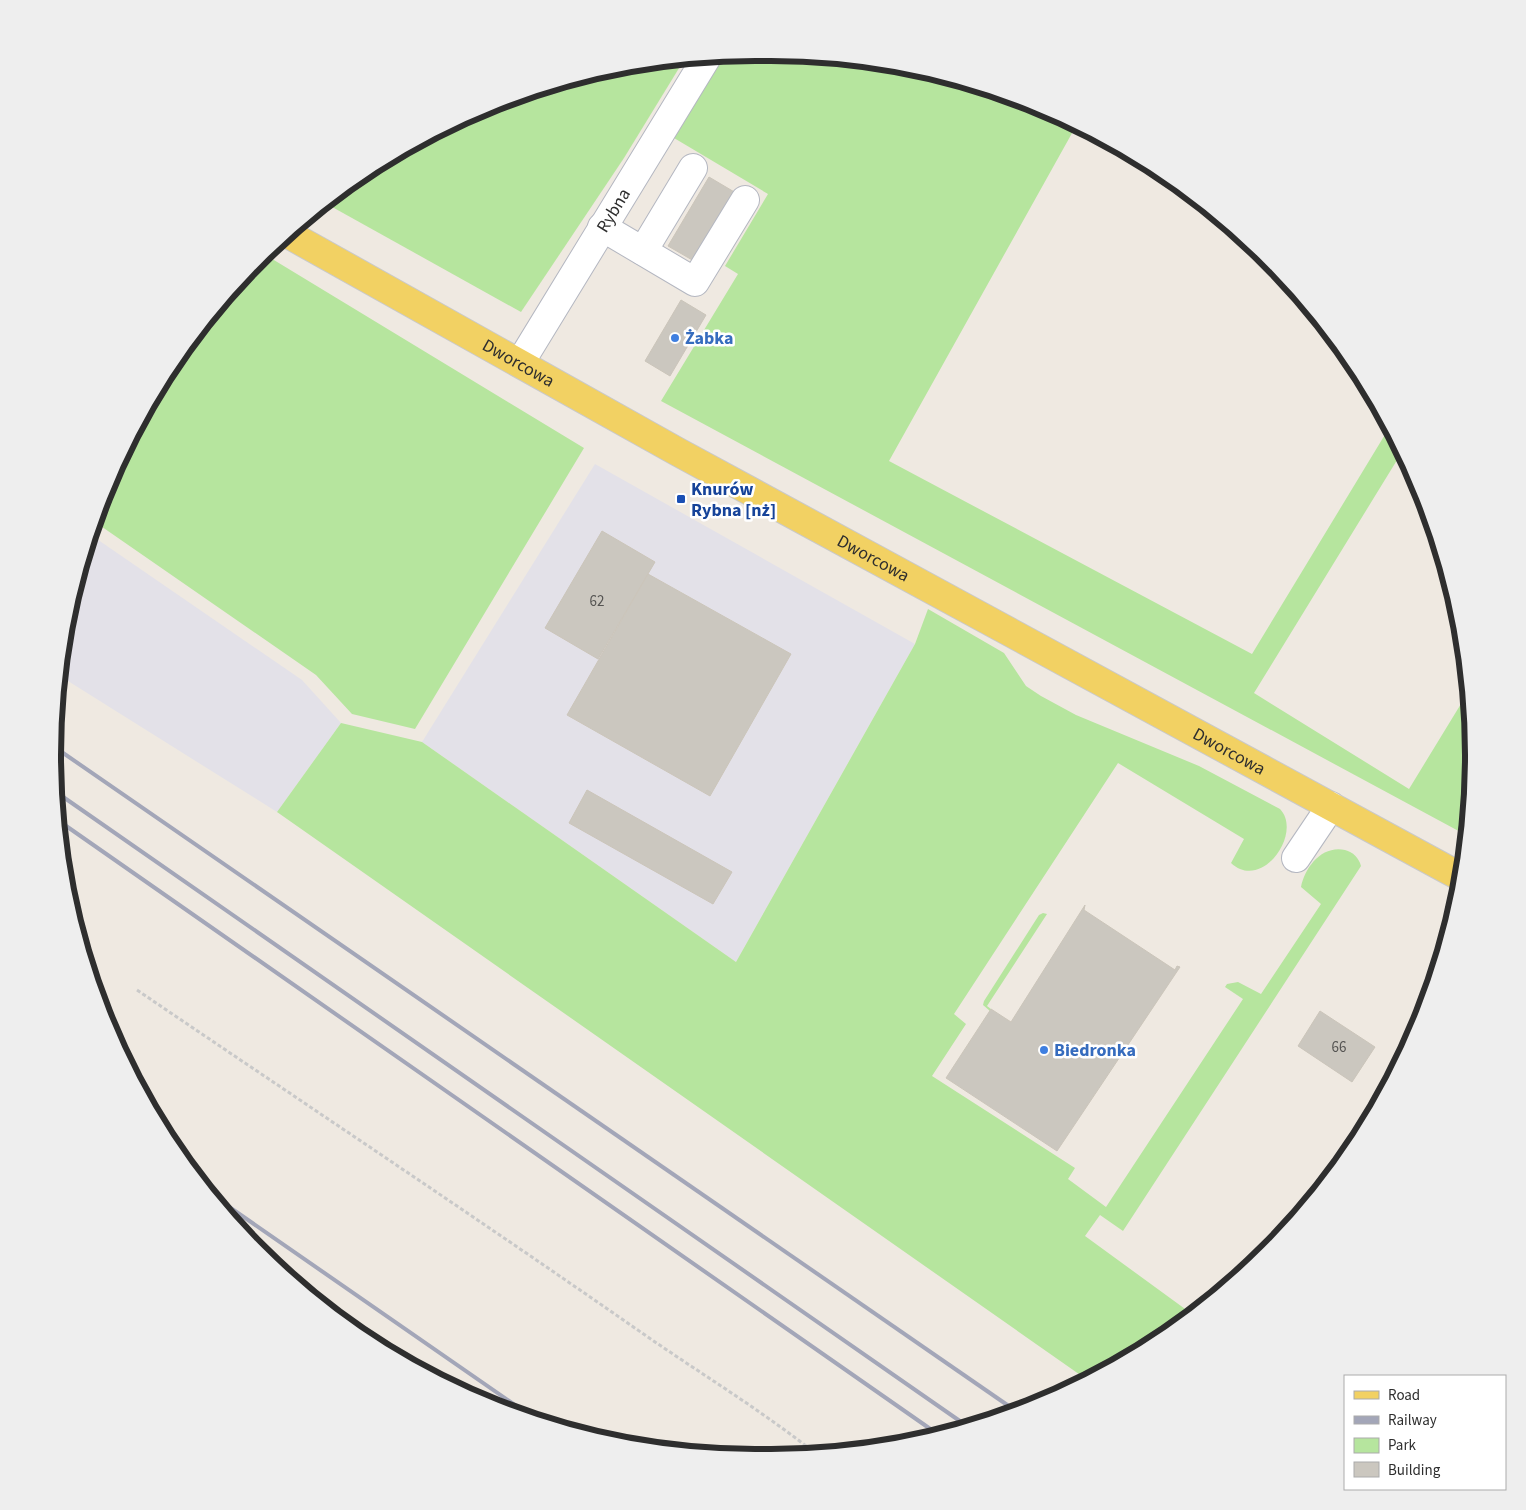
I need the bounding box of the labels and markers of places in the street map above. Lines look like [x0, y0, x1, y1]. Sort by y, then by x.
place label: Żabka [685, 326, 734, 351]
marker: Żabka [669, 332, 681, 344]
place label: Knurów Rybna [nż] [691, 477, 776, 523]
marker: Knurów Rybna [nż] [675, 493, 687, 505]
place label: Biedronka [1054, 1038, 1136, 1063]
marker: Biedronka [1038, 1044, 1050, 1056]

